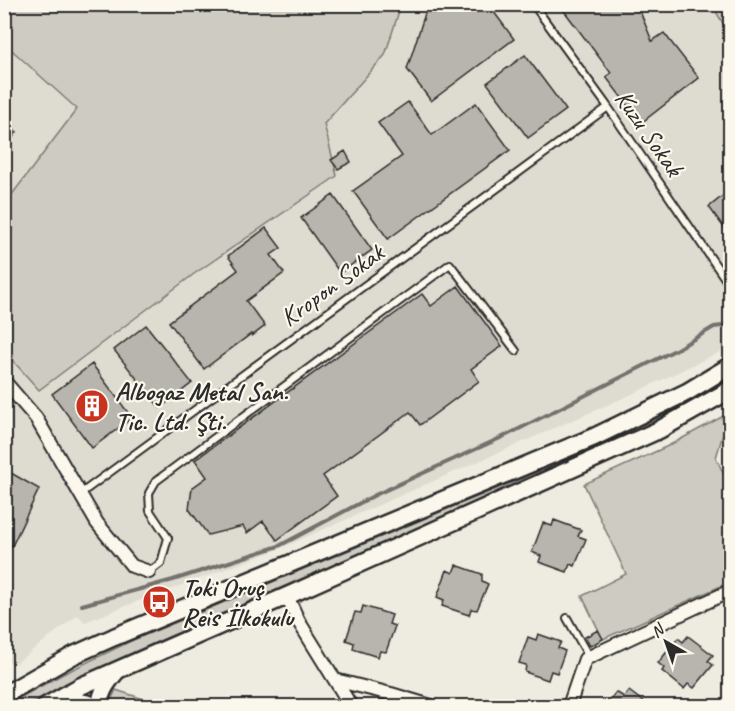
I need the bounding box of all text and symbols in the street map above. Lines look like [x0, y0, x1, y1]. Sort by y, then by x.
street label: Kuzu Sokak [607, 83, 692, 185]
street label: Kropon Sokak [274, 235, 392, 334]
place label: Albogaz Metal San. Tic. Ltd. Şti. [115, 375, 289, 438]
building icon: Albogaz Metal San. Tic. Ltd. Şti. [74, 388, 110, 424]
place label: Toki Oruç Reis İlkokulu [182, 571, 295, 634]
bus stop icon: Toki Oruç Reis İlkokulu [141, 584, 177, 620]
north arrow [636, 612, 696, 672]
text: N [647, 618, 670, 642]

